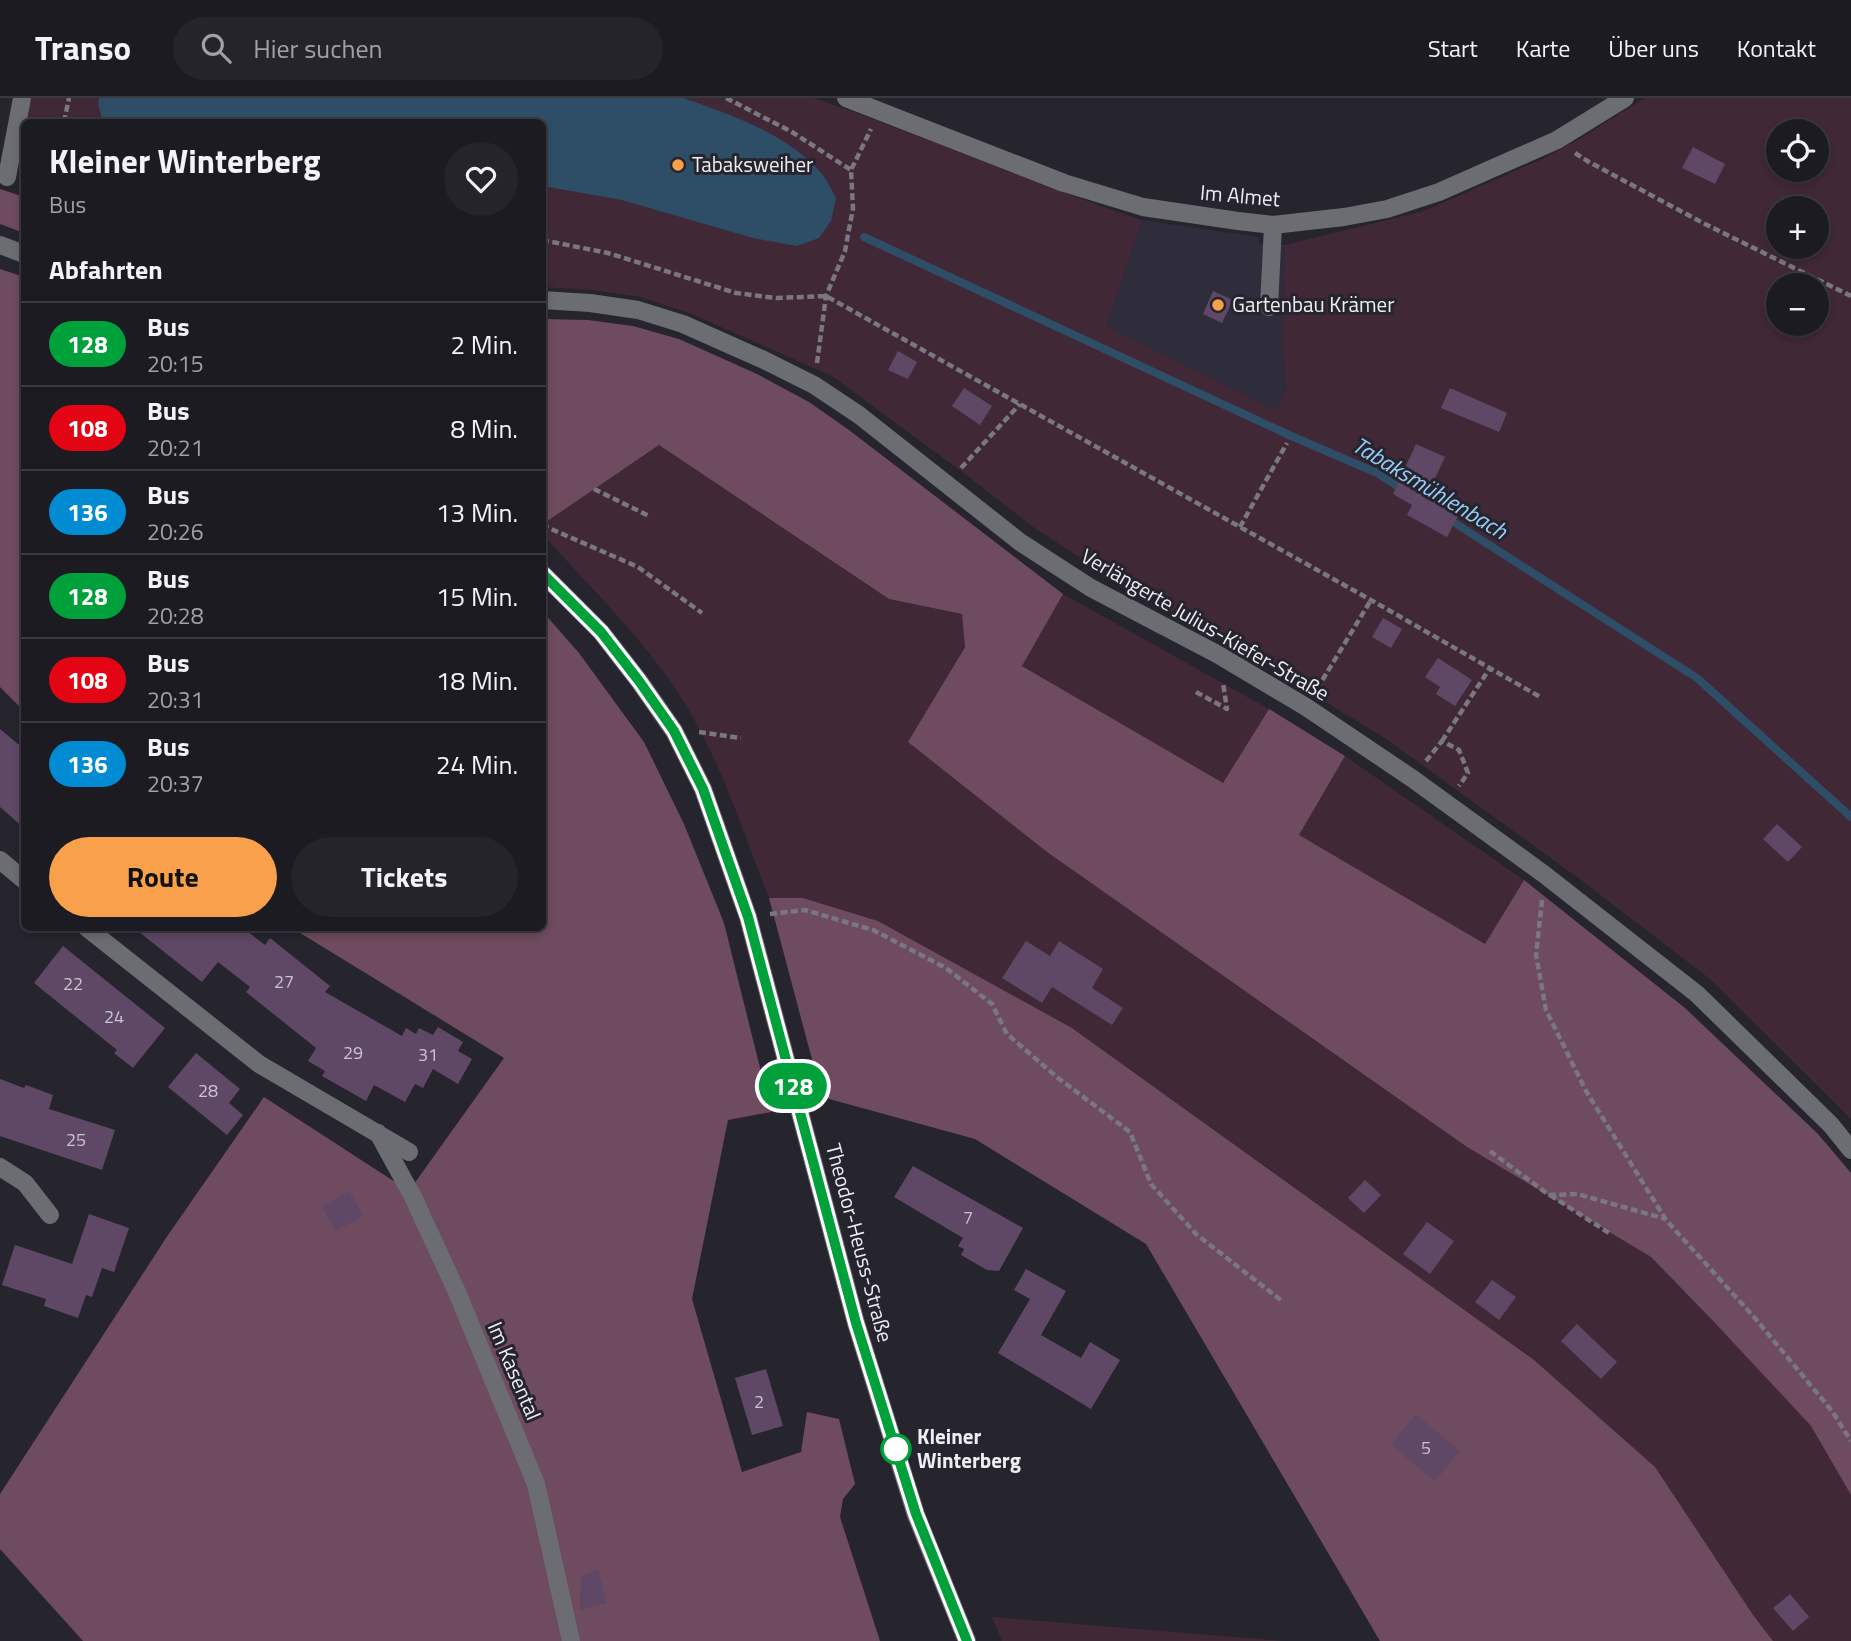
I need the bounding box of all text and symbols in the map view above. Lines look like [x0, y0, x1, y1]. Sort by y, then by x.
search box [173, 17, 663, 80]
text: Transo [35, 23, 131, 73]
icon: search [197, 29, 235, 67]
text: Hier suchen [253, 29, 383, 68]
text: Start [1428, 30, 1478, 66]
text: Karte [1516, 30, 1570, 66]
text: Über uns [1608, 30, 1699, 66]
text: Kontakt [1737, 30, 1816, 66]
map controls [1766, 119, 1829, 336]
button: locate [1766, 119, 1829, 182]
text: Kleiner Winterberg [49, 136, 321, 186]
button: heart [444, 142, 518, 216]
place label: Tabaksweiher [692, 148, 813, 180]
marker: Tabaksweiher [670, 157, 686, 173]
street label: Im Almet [1199, 176, 1282, 214]
text: Bus [49, 187, 86, 222]
button: + [1766, 196, 1829, 259]
text: Abfahrten [49, 250, 163, 289]
button: − [1766, 273, 1829, 336]
place label: Gartenbau Krämer [1232, 288, 1394, 320]
marker: Gartenbau Krämer [1210, 297, 1226, 313]
text: Bus [147, 307, 189, 346]
text: 2 Min. [451, 325, 518, 364]
text: 128 [67, 326, 108, 362]
text: 20:15 [147, 346, 204, 381]
text: Bus [147, 391, 189, 430]
text: 8 Min. [451, 409, 518, 448]
text: 108 [67, 410, 108, 446]
water label: Tabaksmühlenbach [1346, 427, 1515, 548]
text: 20:21 [147, 430, 204, 465]
text: Bus [147, 475, 189, 514]
text: 13 Min. [436, 493, 518, 532]
text: 136 [67, 494, 108, 530]
text: 20:26 [147, 514, 204, 549]
street label: Verlängerte Julius-Kiefer-Straße [1075, 540, 1336, 709]
text: Bus [147, 559, 189, 598]
text: 15 Min. [436, 577, 518, 616]
text: 128 [67, 578, 108, 614]
text: 20:28 [147, 598, 204, 633]
text: Bus [147, 643, 189, 682]
text: 18 Min. [436, 661, 518, 700]
text: 108 [67, 662, 108, 698]
text: 20:31 [147, 682, 204, 717]
text: Bus [147, 727, 189, 766]
text: 24 Min. [436, 745, 518, 784]
text: 136 [67, 746, 108, 782]
text: 20:37 [147, 766, 204, 801]
button: Route [49, 837, 277, 917]
button: Tickets [291, 837, 518, 917]
house number: 27 [274, 968, 294, 995]
house number: 22 [63, 970, 83, 997]
house number: 24 [104, 1003, 124, 1030]
house number: 29 [343, 1039, 363, 1066]
house number: 31 [418, 1041, 438, 1068]
line badge: 128 [753, 1063, 833, 1109]
text: 128 [773, 1068, 813, 1104]
house number: 28 [198, 1077, 218, 1104]
house number: 25 [66, 1126, 86, 1153]
street label: Theodor-Heuss-Straße [818, 1140, 902, 1346]
house number: 7 [963, 1204, 973, 1231]
street label: Im Kasental [480, 1316, 550, 1425]
house number: 2 [754, 1388, 764, 1415]
place label: Kleiner Winterberg [917, 1420, 1021, 1476]
marker: Kleiner Winterberg [881, 1434, 911, 1464]
house number: 5 [1421, 1434, 1431, 1461]

